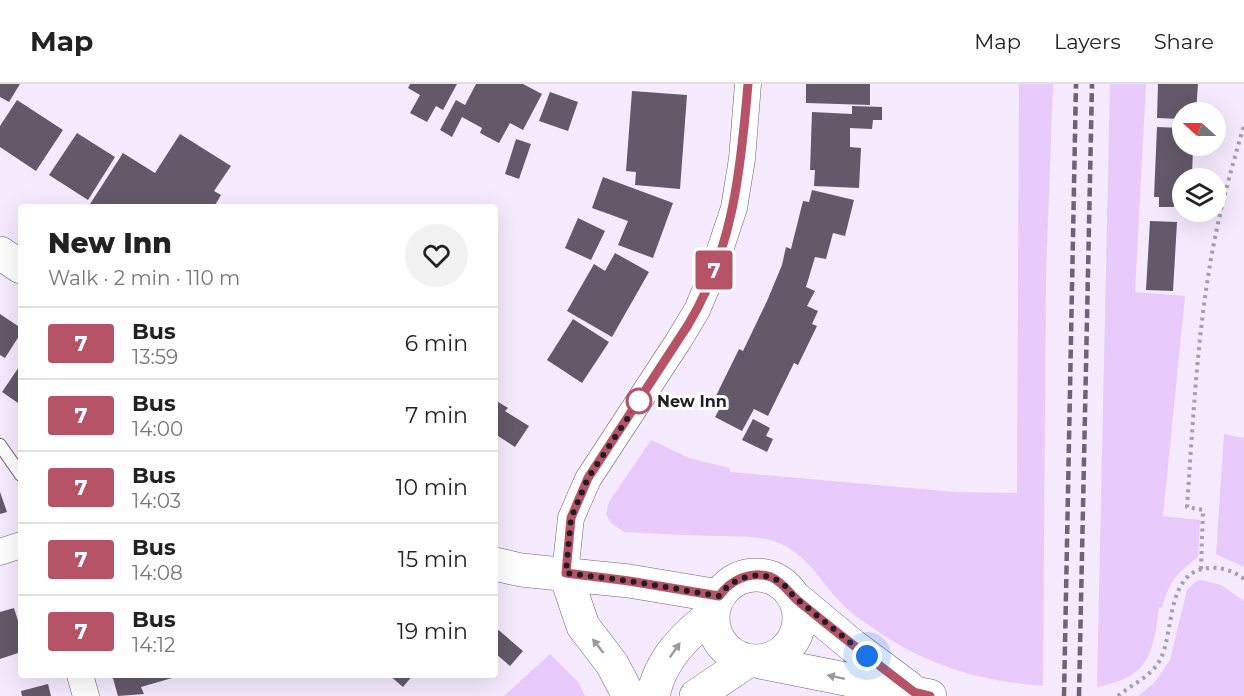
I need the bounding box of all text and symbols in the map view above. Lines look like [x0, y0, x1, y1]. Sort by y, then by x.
text: Map [30, 24, 93, 58]
text: Map [974, 29, 1021, 54]
text: Layers [1054, 29, 1121, 54]
text: Share [1154, 29, 1214, 54]
north arrow [1172, 102, 1226, 156]
map controls [1172, 102, 1226, 222]
button: layers [1172, 168, 1226, 222]
button: heart [405, 224, 468, 287]
text: New Inn [48, 226, 172, 260]
line badge: 7 [694, 250, 734, 290]
text: 7 [707, 258, 721, 283]
text: Walk · 2 min · 110 m [48, 266, 240, 290]
text: Bus [132, 318, 176, 345]
text: 6 min [405, 330, 468, 357]
text: 7 [74, 331, 88, 356]
text: 13:59 [132, 345, 178, 369]
marker: New Inn [626, 388, 652, 414]
text: Bus [132, 390, 176, 417]
place label: New Inn [657, 392, 727, 411]
text: 7 min [405, 402, 468, 429]
text: 7 [74, 403, 88, 428]
text: 14:00 [132, 417, 183, 441]
text: Bus [132, 462, 176, 489]
text: 10 min [396, 474, 468, 501]
text: 7 [74, 475, 88, 500]
text: 14:03 [132, 489, 181, 513]
text: Bus [132, 534, 176, 561]
text: 15 min [398, 546, 468, 573]
text: 7 [74, 547, 88, 572]
text: 14:08 [132, 561, 183, 585]
text: Bus [132, 606, 176, 633]
text: 19 min [397, 618, 468, 645]
text: 7 [74, 619, 88, 644]
text: 14:12 [132, 633, 175, 657]
one-way arrow [592, 638, 605, 654]
your location [852, 641, 882, 671]
one-way arrow [669, 642, 681, 658]
one-way arrow [827, 672, 846, 681]

